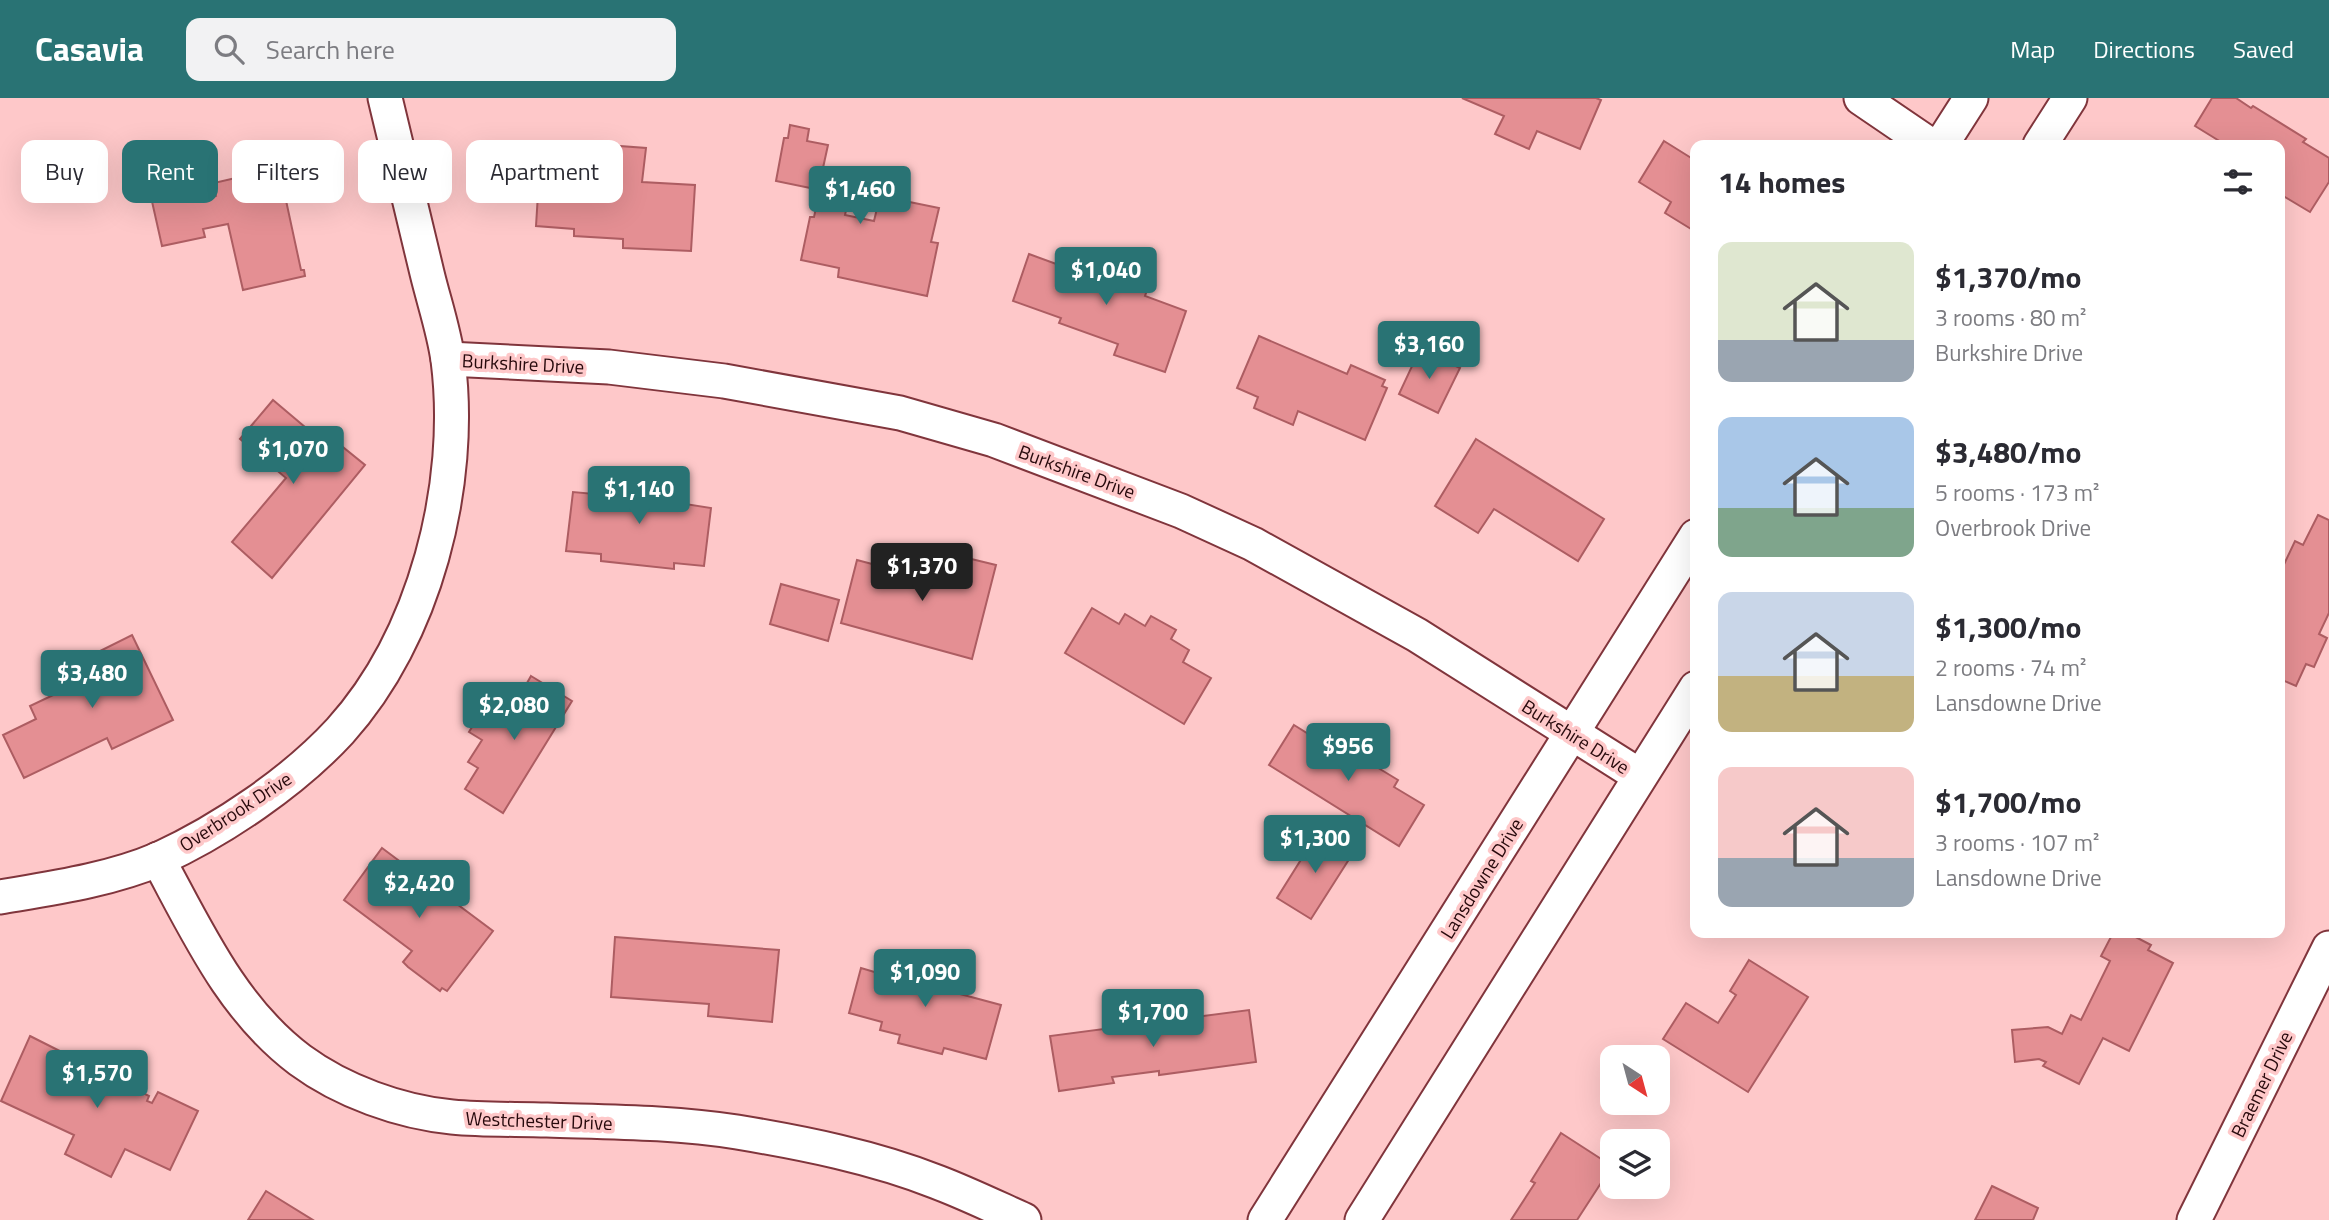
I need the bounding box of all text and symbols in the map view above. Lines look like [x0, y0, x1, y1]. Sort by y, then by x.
search box [186, 18, 676, 81]
text: Casavia [35, 24, 144, 74]
icon: search [210, 30, 248, 68]
text: Search here [266, 30, 395, 69]
text: Map [2010, 31, 2055, 67]
text: Directions [2093, 31, 2195, 67]
text: Saved [2233, 31, 2294, 67]
chip: Buy [21, 140, 108, 203]
chip: Rent [122, 140, 218, 203]
chip: Filters [232, 140, 344, 203]
chip: New [358, 140, 452, 203]
chip: Apartment [466, 140, 623, 203]
text: 14 homes [1718, 159, 1845, 205]
icon: filters [2219, 163, 2257, 201]
pin: $1,460 [803, 166, 917, 226]
text: $1,460 [825, 171, 895, 206]
pin: $1,040 [1049, 248, 1163, 307]
text: $1,040 [1071, 252, 1141, 287]
text: $1,370/mo [1935, 254, 2081, 300]
icon: home [1774, 270, 1858, 354]
text: 3 rooms · 80 m² [1935, 300, 2086, 335]
pin: $3,160 [1372, 322, 1486, 381]
text: $3,160 [1394, 326, 1464, 361]
text: Burkshire Drive [1935, 335, 2083, 370]
street label: Burkshire Drive [461, 345, 585, 381]
pin: $1,070 [236, 426, 350, 486]
text: $3,480/mo [1935, 429, 2081, 475]
text: $1,070 [258, 431, 328, 466]
street label: Burkshire Drive [1015, 436, 1139, 506]
icon: home [1774, 445, 1858, 529]
pin: $1,140 [582, 466, 696, 526]
text: $1,140 [604, 471, 674, 506]
text: 5 rooms · 173 m² [1935, 475, 2099, 510]
text: Overbrook Drive [1935, 510, 2091, 545]
pin: $1,370 [865, 544, 979, 603]
text: $1,370 [887, 548, 957, 583]
text: $1,300/mo [1935, 604, 2081, 650]
icon: home [1774, 620, 1858, 704]
pin: $3,480 [35, 650, 149, 710]
text: 2 rooms · 74 m² [1935, 650, 2086, 685]
text: $3,480 [57, 655, 127, 690]
pin: $2,080 [457, 682, 571, 742]
text: Lansdowne Drive [1935, 685, 2102, 720]
text: $2,080 [479, 687, 549, 722]
street label: Burkshire Drive [1516, 691, 1636, 781]
pin: $956 [1307, 724, 1389, 783]
text: $956 [1322, 728, 1374, 763]
street label: Overbrook Drive [173, 764, 297, 858]
text: $1,700/mo [1935, 779, 2081, 825]
icon: home [1774, 795, 1858, 879]
street label: Lansdowne Drive [1432, 812, 1530, 944]
pin: $1,300 [1258, 816, 1372, 875]
text: $1,300 [1280, 820, 1350, 855]
text: 3 rooms · 107 m² [1935, 825, 2099, 860]
pin: $2,420 [362, 860, 476, 920]
text: Lansdowne Drive [1935, 860, 2102, 895]
text: $2,420 [384, 865, 454, 900]
pin: $1,090 [868, 950, 982, 1009]
text: $1,090 [890, 954, 960, 989]
pin: $1,700 [1096, 990, 1210, 1049]
text: $1,700 [1118, 994, 1188, 1029]
street label: Braemer Drive [2223, 1026, 2299, 1142]
north arrow [1600, 1045, 1670, 1115]
map controls [1600, 1045, 1670, 1199]
pin: $1,570 [40, 1051, 154, 1110]
text: $1,570 [62, 1055, 132, 1090]
street label: Westchester Drive [465, 1103, 613, 1137]
button: layers [1600, 1129, 1670, 1199]

